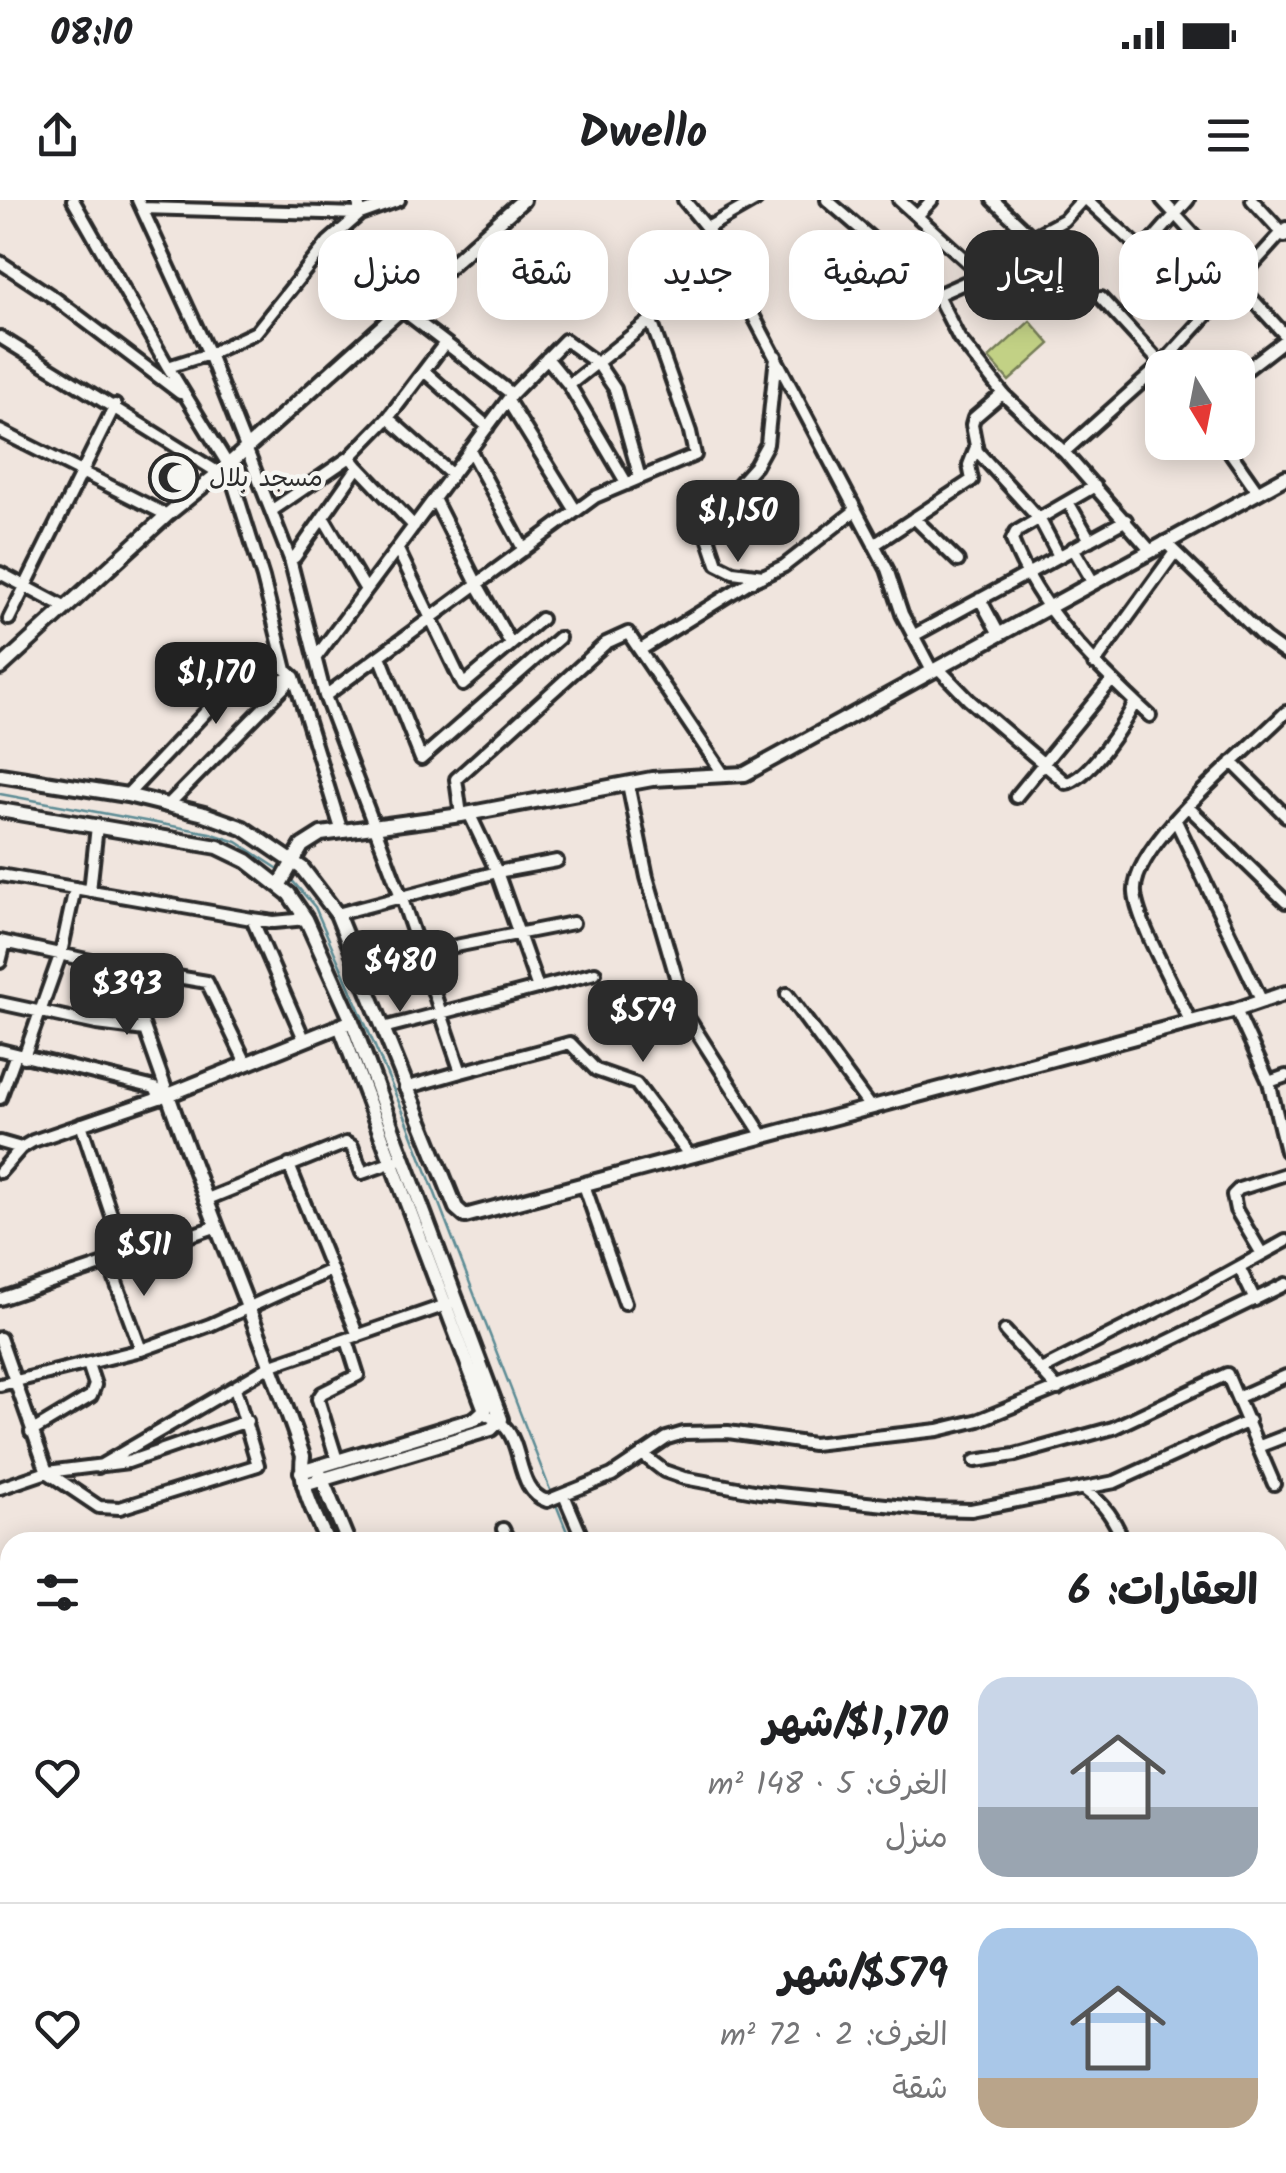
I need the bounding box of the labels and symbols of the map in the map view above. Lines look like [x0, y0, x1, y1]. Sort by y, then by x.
north arrow [1145, 350, 1255, 460]
mosque icon: مسجد بلال [148, 451, 200, 503]
place label: مسجد بلال [209, 459, 323, 499]
pin: $1,150 [657, 480, 819, 565]
pin: $1,170 [135, 642, 297, 727]
pin: $480 [341, 930, 459, 1015]
pin: $393 [68, 953, 186, 1038]
pin: $579 [584, 980, 702, 1065]
pin: $511 [85, 1214, 203, 1299]

